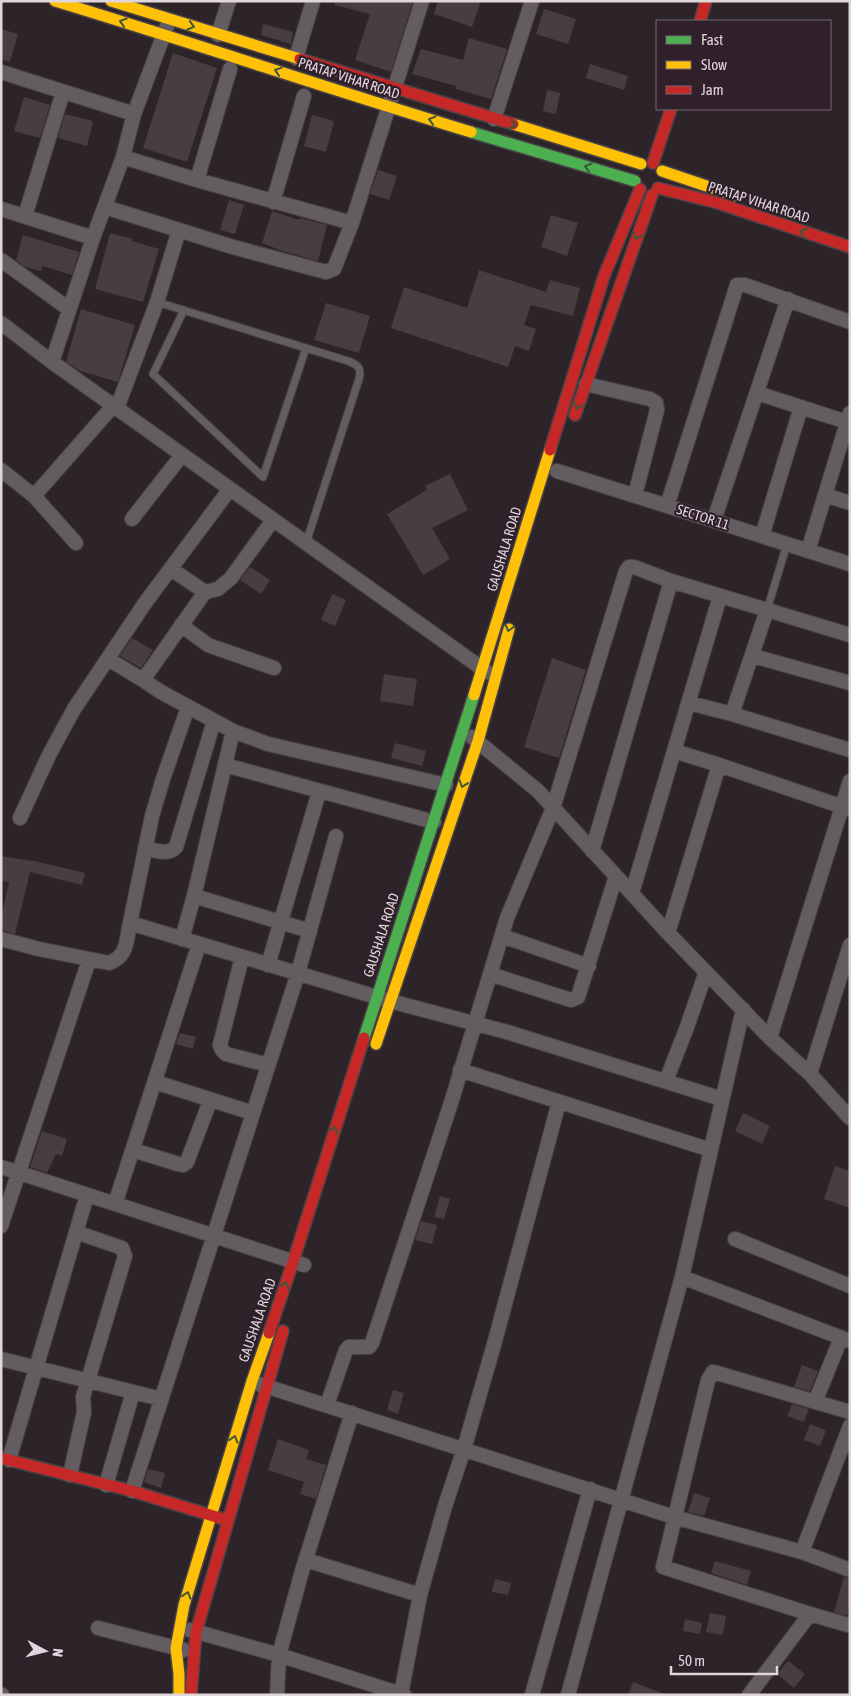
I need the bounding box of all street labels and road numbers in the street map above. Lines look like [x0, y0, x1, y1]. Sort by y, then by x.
street label: PRATAP VIHAR ROAD [296, 54, 402, 102]
street label: PRATAP VIHAR ROAD [706, 178, 812, 226]
street label: SECTOR 11 [675, 501, 731, 533]
street label: GAUSHALA ROAD [484, 505, 524, 593]
street label: GAUSHALA ROAD [360, 891, 402, 979]
street label: GAUSHALA ROAD [235, 1276, 279, 1364]

